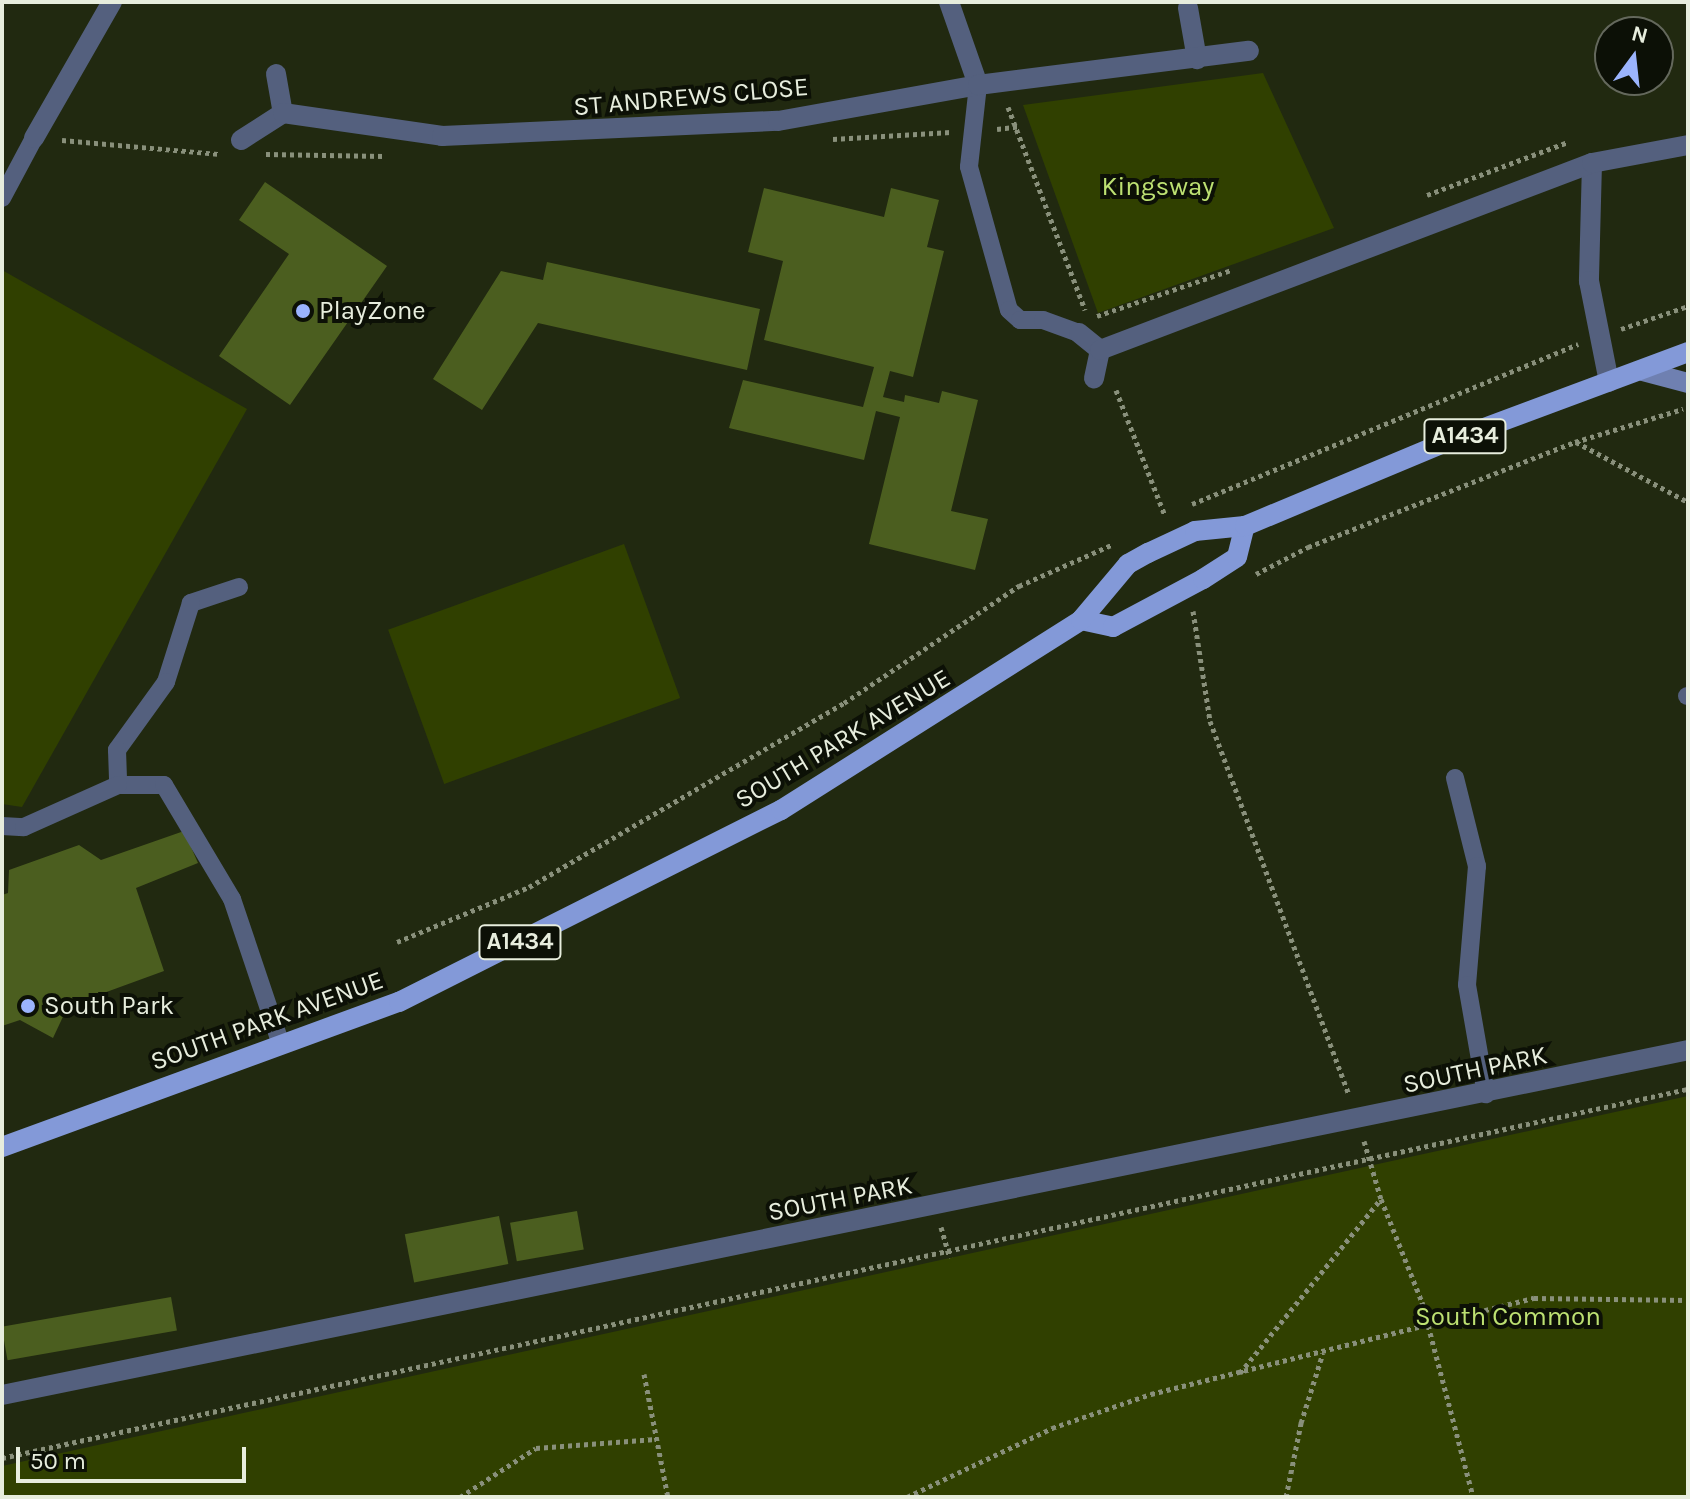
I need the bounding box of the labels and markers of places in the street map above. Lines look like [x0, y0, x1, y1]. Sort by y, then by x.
place label: PlayZone [319, 295, 426, 327]
marker: PlayZone [294, 302, 312, 320]
place label: South Park [44, 990, 174, 1022]
marker: South Park [19, 997, 37, 1015]

